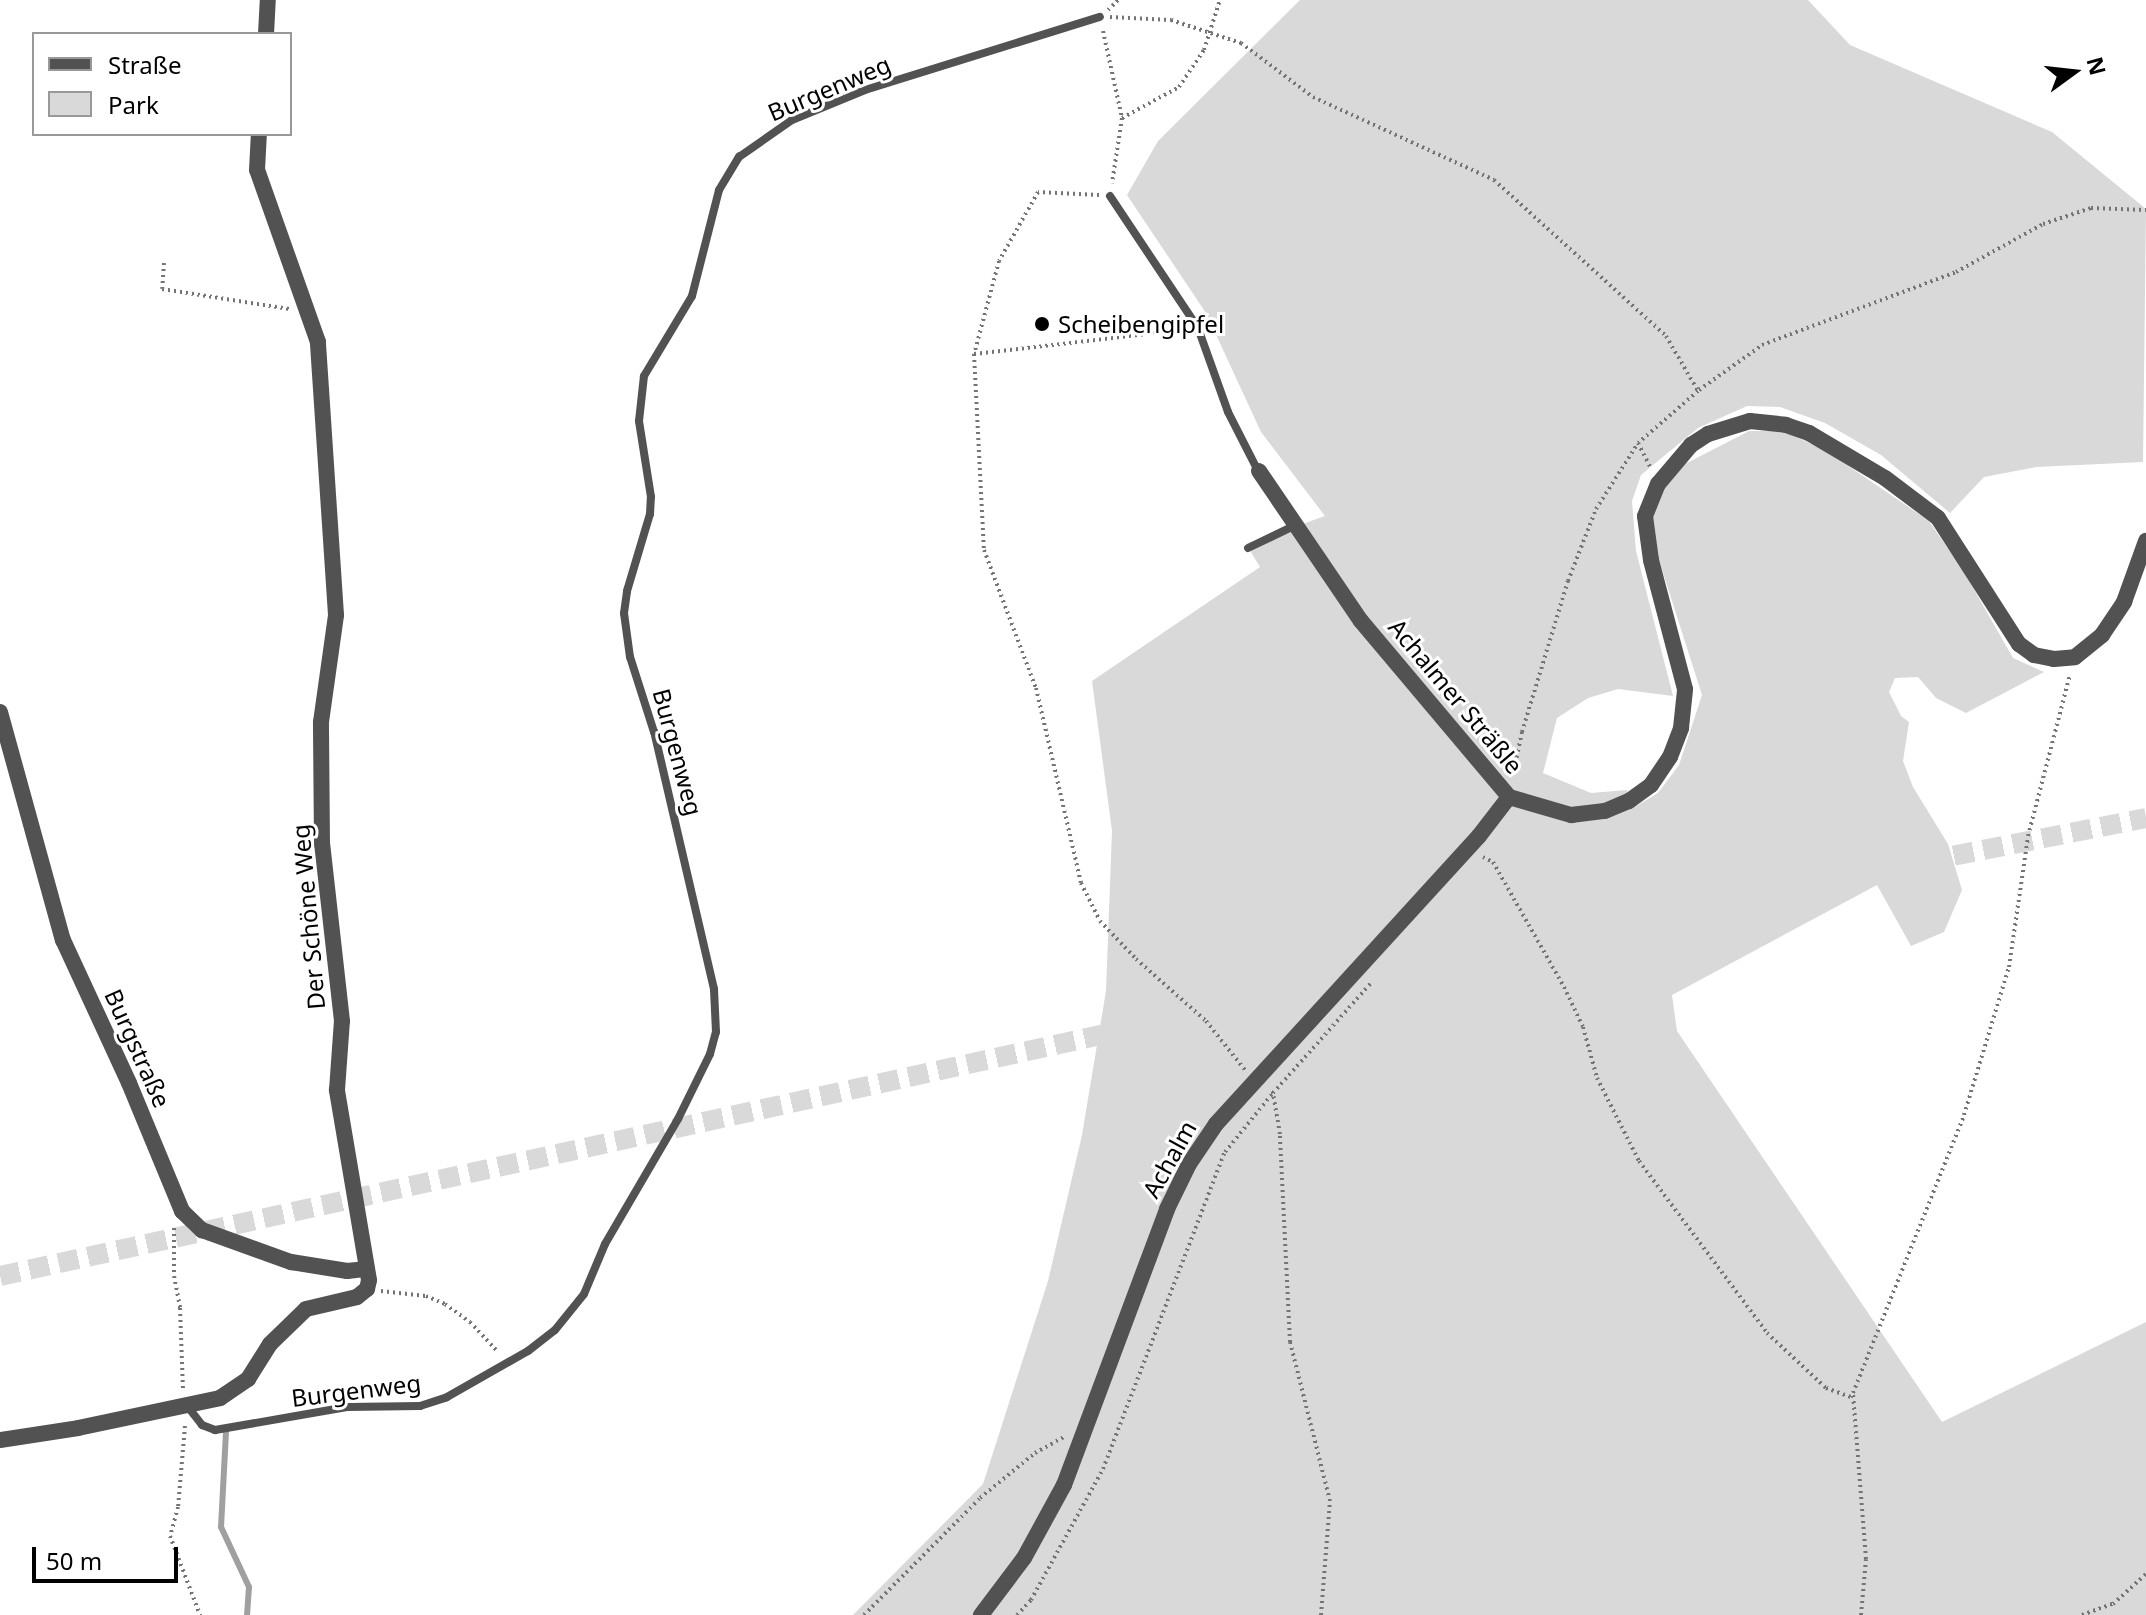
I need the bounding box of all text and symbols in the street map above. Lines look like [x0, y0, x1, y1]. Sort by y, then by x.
legend [32, 32, 292, 136]
north arrow [2034, 32, 2114, 112]
text: Straße [108, 48, 181, 81]
street label: Burgenweg [763, 49, 895, 127]
text: N [2080, 53, 2114, 78]
text: Park [108, 88, 159, 121]
place label: Scheibengipfel [1058, 310, 1224, 338]
marker: Scheibengipfel [1033, 315, 1051, 333]
street label: Achalmer Sträßle [1383, 613, 1529, 779]
street label: Burgenweg [647, 685, 709, 819]
street label: Der Schöne Weg [286, 823, 330, 1011]
street label: Burgstraße [99, 984, 177, 1112]
street label: Achalm [1136, 1115, 1202, 1203]
street label: Burgenweg [290, 1368, 422, 1412]
scale bar [36, 1531, 182, 1581]
text: 50 m [46, 1544, 102, 1577]

